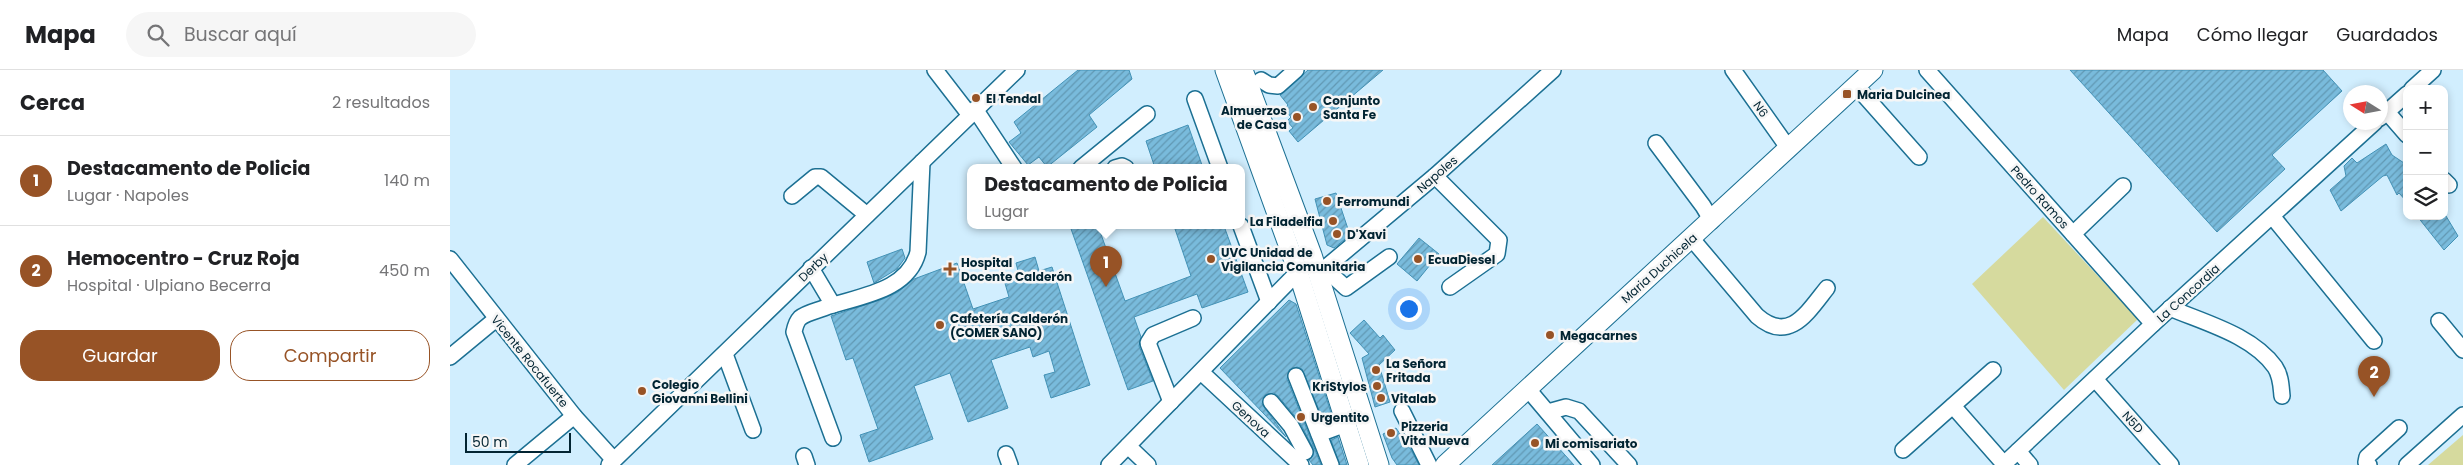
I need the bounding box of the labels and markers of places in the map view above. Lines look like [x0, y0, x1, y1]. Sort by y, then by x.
place label: Maria Dulcinea [1857, 86, 1950, 103]
marker: Maria Dulcinea [1841, 88, 1853, 100]
place label: El Tendal [986, 90, 1041, 107]
marker: El Tendal [970, 92, 982, 104]
place label: Conjunto Santa Fe [1323, 92, 1380, 123]
marker: Conjunto Santa Fe [1307, 101, 1319, 113]
place label: Almuerzos de Casa [1221, 102, 1287, 133]
marker: Almuerzos de Casa [1291, 111, 1303, 123]
place label: Ferromundi [1337, 193, 1409, 210]
marker: Ferromundi [1321, 195, 1333, 207]
place label: La Filadelfia [1250, 213, 1323, 230]
marker: La Filadelfia [1327, 215, 1339, 227]
place label: D'Xavi [1347, 226, 1386, 243]
marker: D'Xavi [1331, 228, 1343, 240]
place label: UVC Unidad de Vigilancia Comunitaria [1221, 244, 1365, 275]
pin: 1 [1090, 246, 1122, 287]
place label: EcuaDiesel [1428, 251, 1495, 268]
marker: UVC Unidad de Vigilancia Comunitaria [1205, 253, 1217, 265]
marker: EcuaDiesel [1412, 253, 1424, 265]
place label: Hospital Docente Calderón [961, 254, 1072, 285]
marker: Hospital Docente Calderón [943, 262, 957, 276]
place label: Cafetería Calderón (COMER SANO) [950, 310, 1068, 341]
marker: Cafetería Calderón (COMER SANO) [934, 319, 946, 331]
place label: Megacarnes [1560, 327, 1638, 344]
marker: Megacarnes [1544, 329, 1556, 341]
place label: La Señora Fritada [1386, 355, 1446, 386]
pin: 2 [2358, 356, 2390, 397]
marker: La Señora Fritada [1370, 364, 1382, 376]
place label: Colegio Giovanni Bellini [652, 376, 748, 407]
place label: KriStylos [1312, 378, 1367, 395]
marker: KriStylos [1371, 380, 1383, 392]
marker: Colegio Giovanni Bellini [636, 385, 648, 397]
place label: Vitalab [1391, 390, 1436, 407]
marker: Vitalab [1375, 392, 1387, 404]
place label: Urgentito [1311, 409, 1370, 426]
marker: Urgentito [1295, 411, 1307, 423]
place label: Pizzeria Vita Nueva [1401, 418, 1469, 449]
marker: Pizzeria Vita Nueva [1385, 427, 1397, 439]
place label: Mi comisariato [1545, 435, 1638, 452]
marker: Mi comisariato [1529, 437, 1541, 449]

